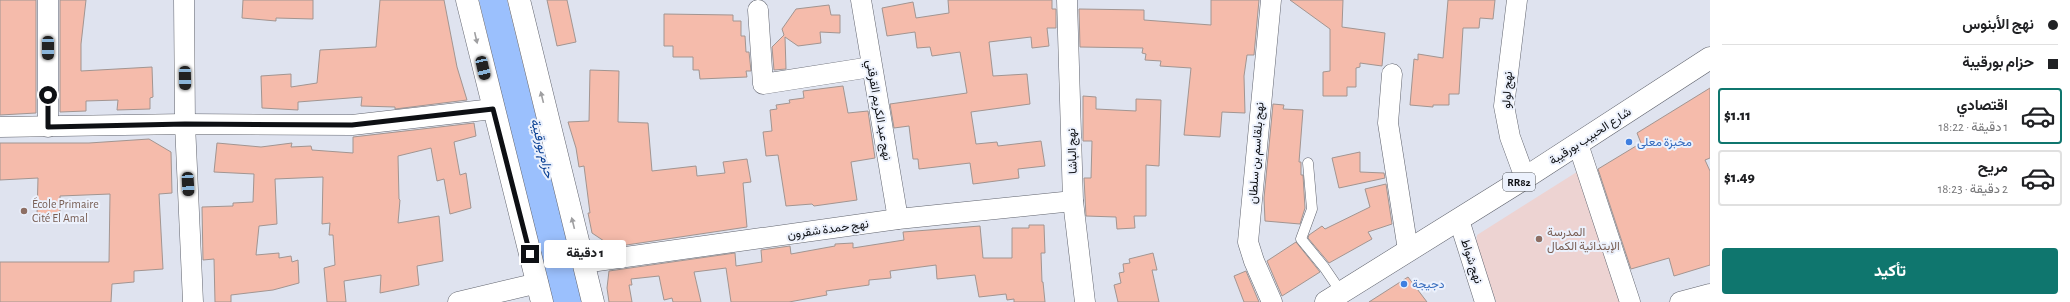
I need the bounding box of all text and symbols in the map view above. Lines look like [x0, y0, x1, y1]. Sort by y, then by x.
text: نهج الأبنوس [1962, 17, 2034, 32]
one-way arrow [473, 32, 479, 44]
car [42, 36, 54, 60]
car [474, 55, 492, 81]
text: حزام بورقيبة [1962, 55, 2034, 70]
street label: نهج عبد الكريم القرقني [860, 59, 894, 162]
car [179, 66, 191, 90]
street label: نهج لولو [1500, 71, 1517, 109]
route start [39, 86, 57, 104]
one-way arrow [539, 91, 545, 103]
text: اقتصادي [1956, 98, 2008, 113]
icon: car [2020, 98, 2056, 134]
street label: نهج بلقاسم بن سلطان [1246, 102, 1269, 204]
street label: شارع الحبيب بورقيبة [1547, 105, 1635, 169]
text: $1.11 [1724, 108, 1751, 123]
water label: حزام بورقيبة [526, 117, 555, 181]
text: 1 دقيقة · 18:22 [1939, 121, 2008, 134]
street label: نهج الباشا [1065, 128, 1082, 174]
place label: مخبزة معلى [1637, 136, 1692, 150]
marker: مخبزة معلى [1624, 137, 1634, 147]
text: مريح [1978, 160, 2008, 175]
icon: car [2020, 160, 2056, 196]
text: $1.49 [1724, 170, 1755, 185]
car [181, 172, 195, 196]
road number: RR82 [1503, 173, 1535, 191]
text: 2 دقيقة · 18:23 [1938, 183, 2008, 196]
place label: École Primaire Cité El Amal [32, 197, 99, 224]
marker: École Primaire Cité El Amal [19, 206, 29, 216]
one-way arrow [570, 217, 576, 229]
street label: نهج حمدة شقرون [787, 217, 870, 244]
place label: المدرسة الإبتدائية الكمال [1547, 226, 1620, 254]
marker: المدرسة الإبتدائية الكمال [1534, 234, 1544, 244]
street label: نهج شواط [1456, 237, 1485, 286]
callout: 1 دقيقة [544, 240, 626, 268]
route end [521, 245, 539, 263]
text: 1 دقيقة [566, 247, 604, 260]
button: تأكيد [1722, 248, 2058, 294]
place label: دجيجة [1412, 278, 1445, 291]
marker: دجيجة [1399, 279, 1409, 289]

